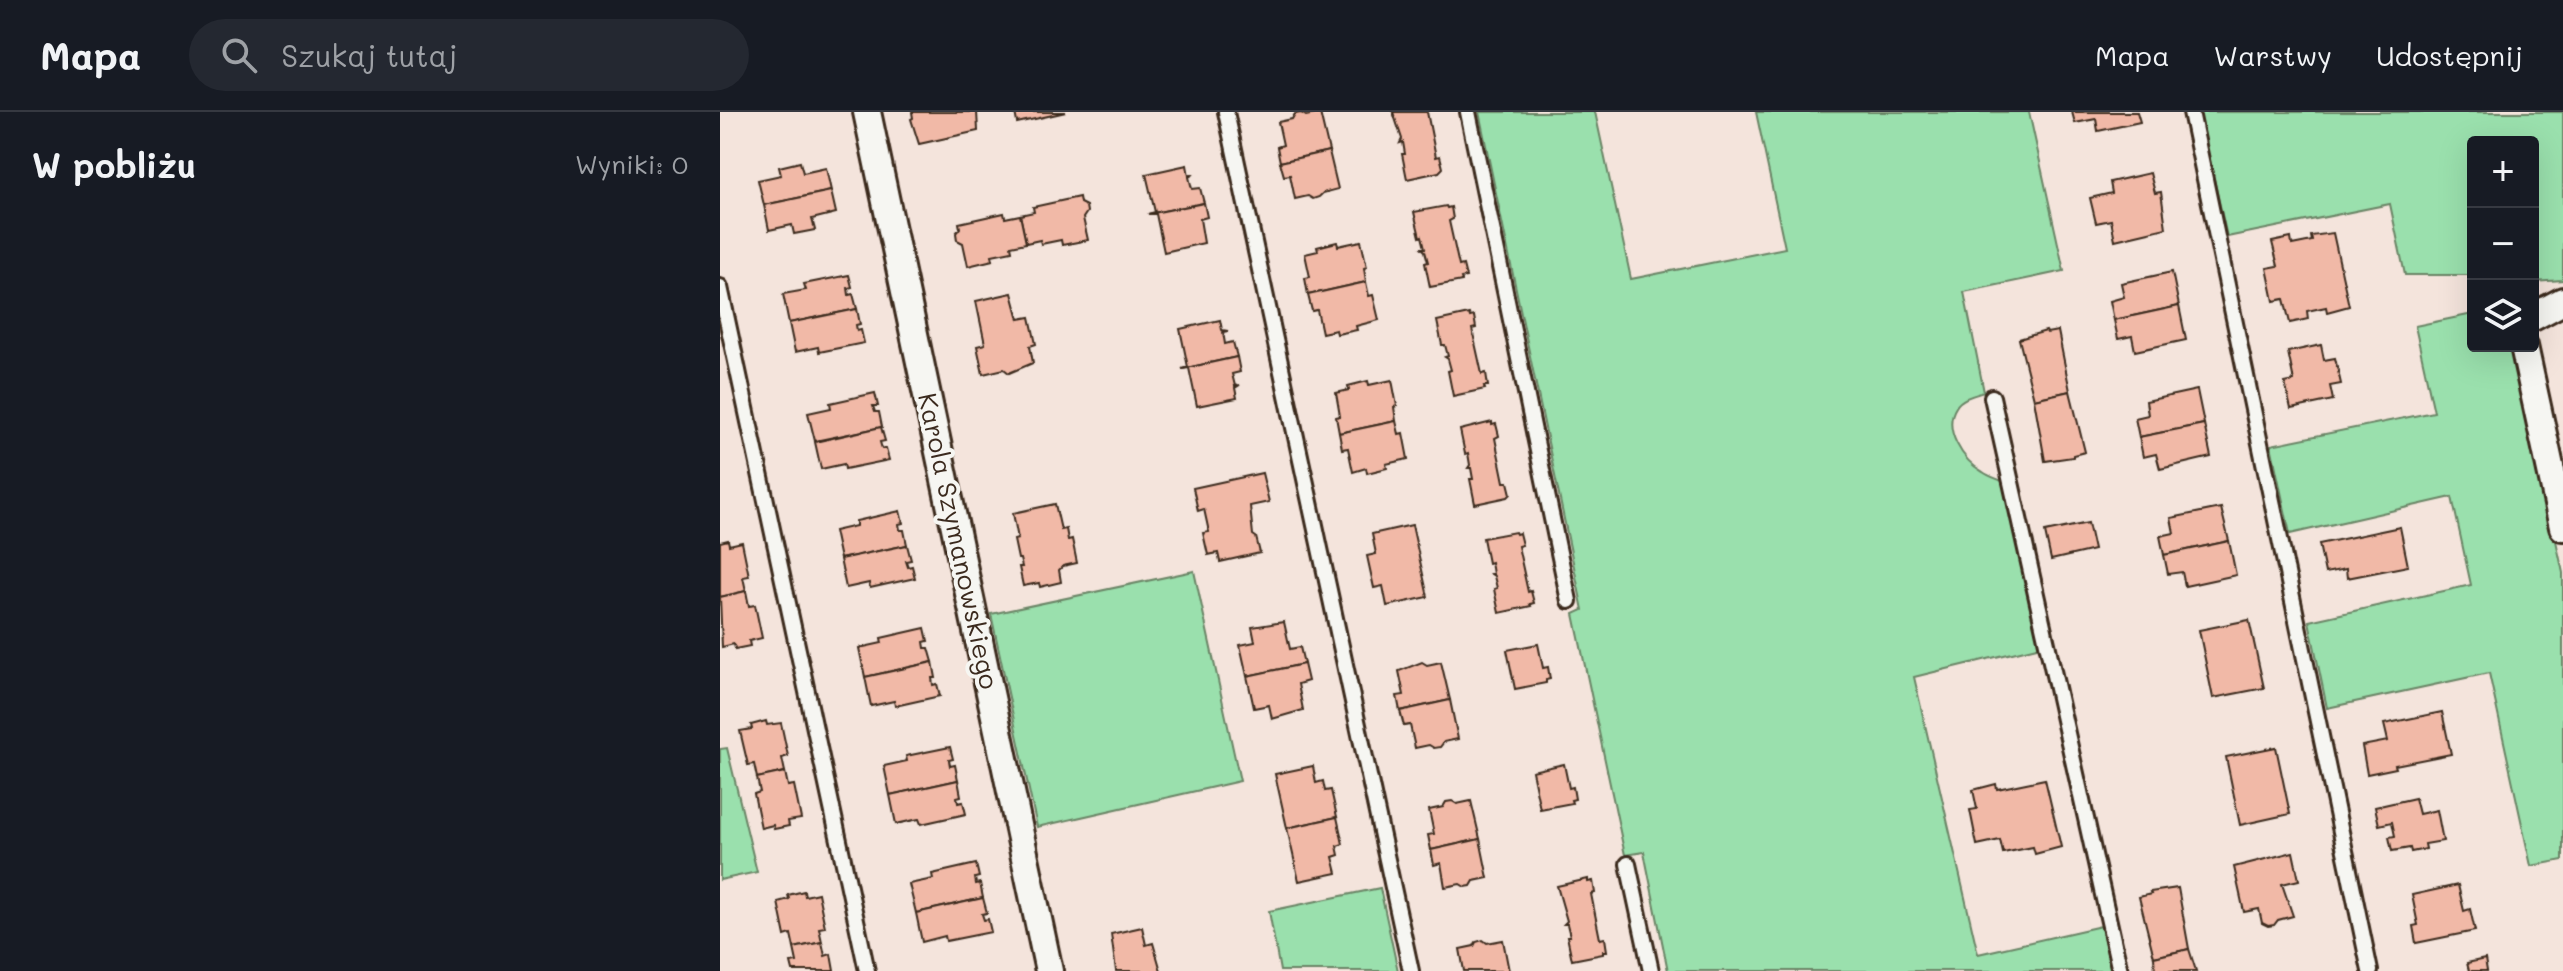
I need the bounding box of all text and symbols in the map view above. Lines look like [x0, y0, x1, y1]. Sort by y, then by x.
search box [189, 19, 749, 91]
text: Mapa [40, 30, 141, 80]
icon: search [217, 33, 261, 77]
text: Szukaj tutaj [281, 35, 457, 75]
text: Mapa [2095, 37, 2170, 73]
text: Warstwy [2214, 37, 2332, 73]
text: Udostępnij [2376, 37, 2523, 73]
map controls [2467, 136, 2539, 352]
button: + [2467, 136, 2539, 208]
text: W pobliżu [32, 142, 196, 187]
text: Wyniki: 0 [575, 147, 688, 181]
button: − [2467, 208, 2539, 280]
button: layers [2467, 280, 2539, 352]
street label: Karola Szymanowskiego [911, 390, 1007, 692]

